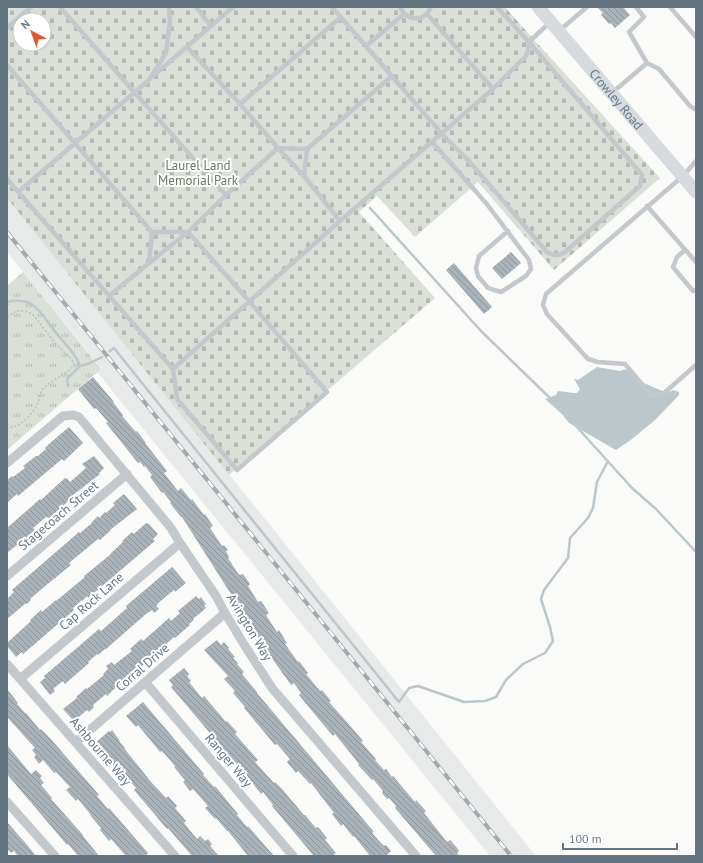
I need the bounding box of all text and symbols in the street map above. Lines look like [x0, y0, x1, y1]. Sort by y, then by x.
north arrow [12, 12, 52, 52]
text: N [18, 17, 33, 32]
street label: Crowley Road [585, 65, 647, 133]
park label: Laurel Land Memorial Park [158, 157, 239, 189]
street label: Stagecoach Street [15, 476, 102, 554]
street label: Cap Rock Lane [56, 569, 127, 634]
street label: Avington Way [223, 591, 276, 664]
street label: Corral Drive [112, 639, 173, 695]
street label: Ashbourne Way [66, 714, 135, 789]
street label: Ranger Way [201, 730, 256, 791]
scale bar [563, 825, 677, 851]
text: 100 m [569, 831, 602, 846]

